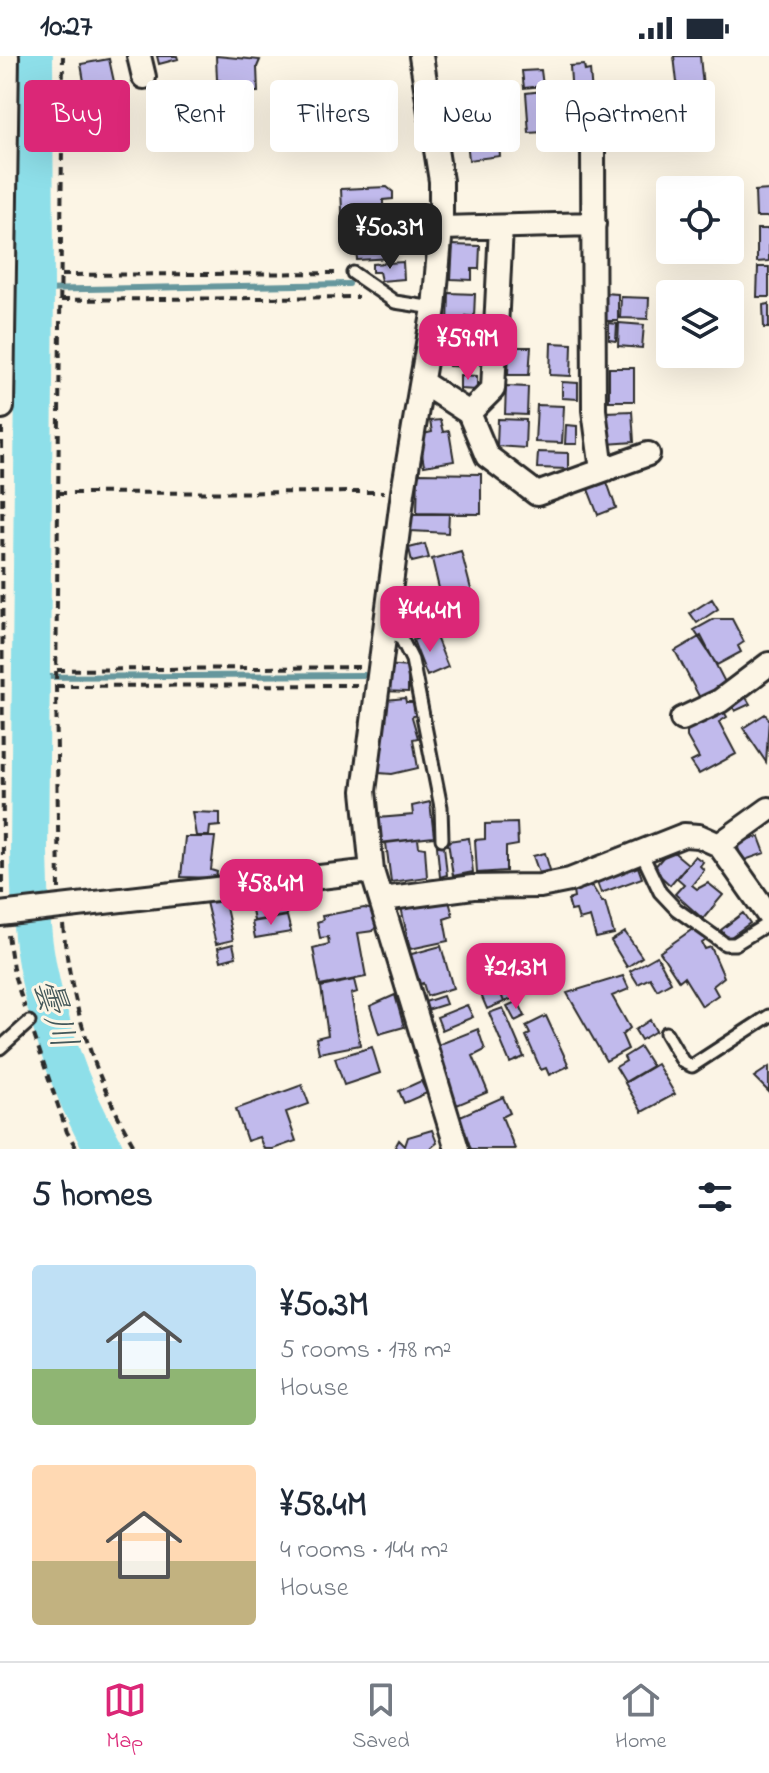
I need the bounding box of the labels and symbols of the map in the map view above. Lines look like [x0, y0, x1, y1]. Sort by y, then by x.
pin: ¥50.3M [325, 203, 455, 271]
pin: ¥59.9M [403, 314, 533, 382]
pin: ¥44.4M [365, 586, 495, 654]
pin: ¥58.4M [206, 859, 336, 927]
pin: ¥21.3M [451, 943, 581, 1011]
water label: 曇川 [17, 972, 89, 1056]

